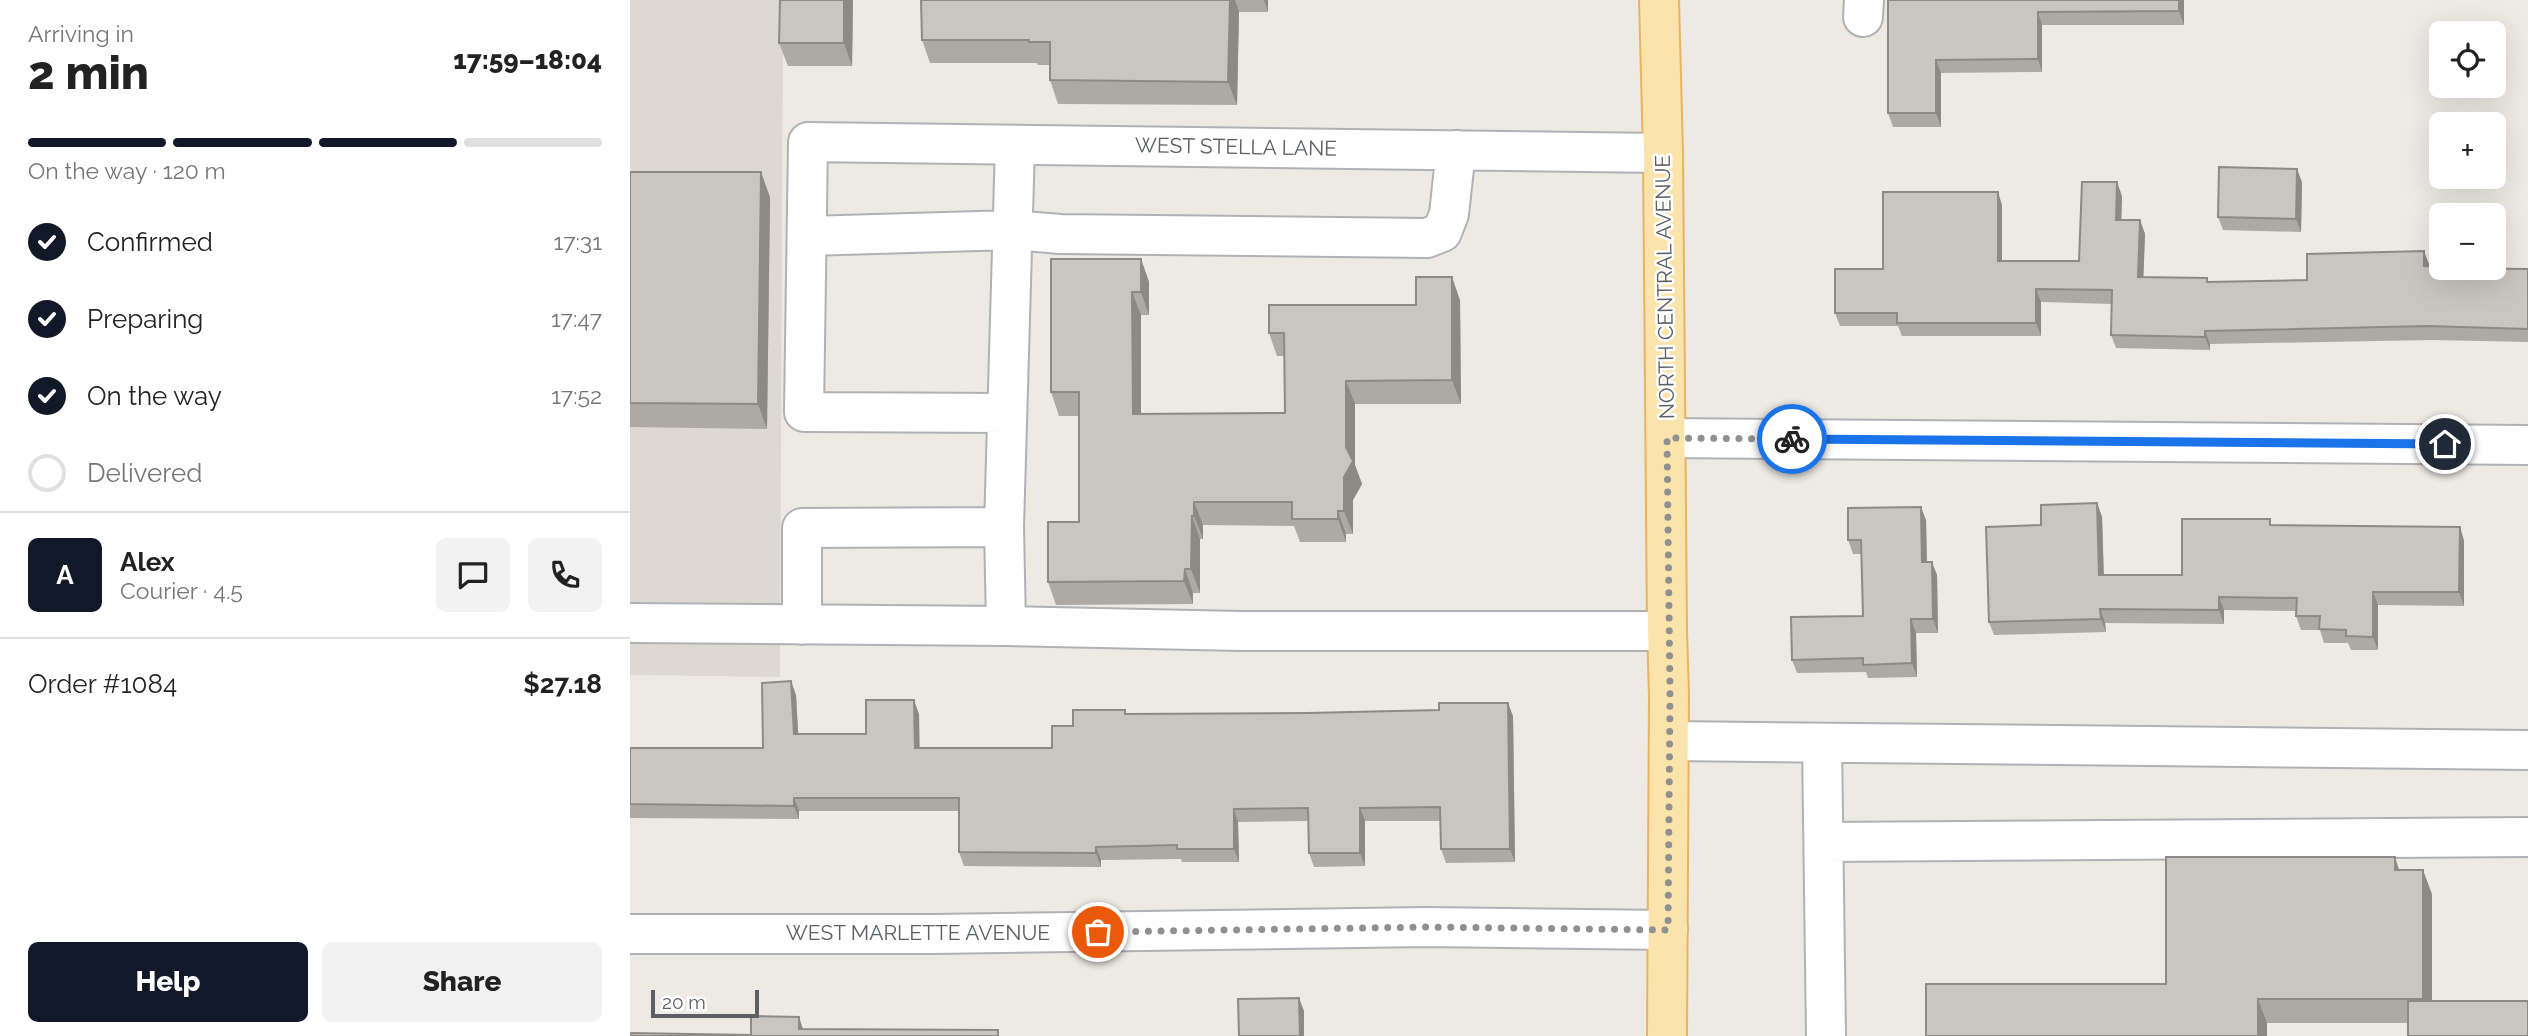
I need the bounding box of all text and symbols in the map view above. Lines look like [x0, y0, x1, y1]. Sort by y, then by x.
text: Arriving in [28, 20, 134, 47]
map controls [2429, 21, 2506, 280]
button: locate [2429, 21, 2506, 98]
text: 17:59–18:04 [453, 45, 602, 75]
text: 2 min [28, 46, 149, 100]
button: + [2429, 112, 2506, 189]
street label: WEST STELLA LANE [1135, 132, 1337, 161]
street label: NORTH CENTRAL AVENUE [1650, 155, 1679, 419]
text: On the way · 120 m [28, 157, 226, 184]
button: − [2429, 203, 2506, 280]
icon: check [28, 223, 66, 261]
text: Confirmed [87, 227, 213, 257]
text: 17:31 [554, 228, 602, 255]
icon: check [28, 300, 66, 338]
text: Preparing [87, 304, 203, 334]
text: 17:47 [551, 305, 602, 332]
icon: check [28, 377, 66, 415]
text: On the way [87, 381, 222, 411]
text: 17:52 [551, 382, 602, 409]
courier [1757, 404, 1827, 474]
pin [2415, 414, 2475, 474]
icon: bike [1773, 420, 1811, 458]
icon: home [2426, 425, 2464, 463]
text: Delivered [87, 458, 202, 488]
button: chat [436, 538, 510, 612]
button: phone [528, 538, 602, 612]
text: Alex [120, 547, 175, 577]
text: A [56, 560, 74, 590]
text: Courier · 4.5 [120, 577, 243, 604]
text: Order #1084 [28, 669, 177, 699]
text: $27.18 [523, 669, 602, 699]
pin [1068, 902, 1128, 962]
icon: bag [1079, 913, 1117, 951]
street label: WEST MARLETTE AVENUE [786, 920, 1050, 945]
button: Help [28, 942, 308, 1022]
button: Share [322, 942, 602, 1022]
scale bar [651, 987, 760, 1019]
text: 20 m [662, 991, 706, 1013]

